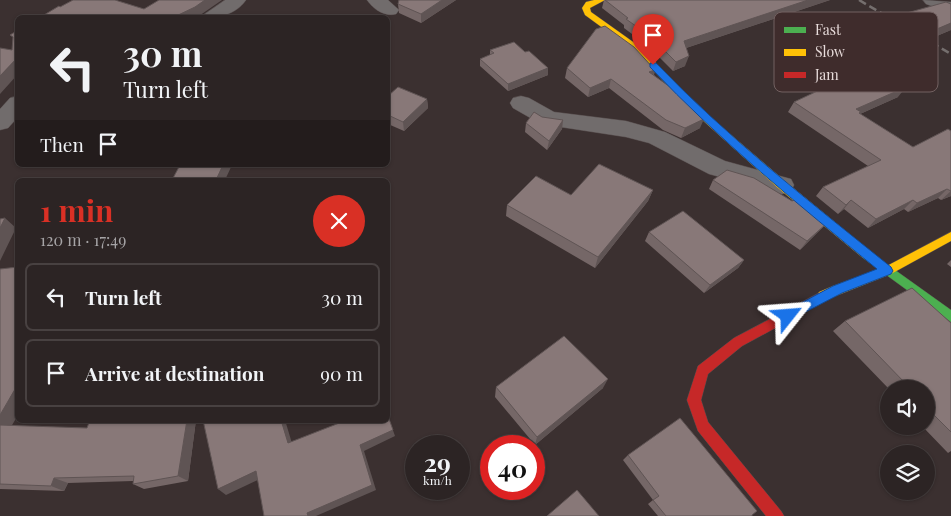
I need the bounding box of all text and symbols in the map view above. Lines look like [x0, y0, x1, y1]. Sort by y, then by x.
legend [774, 12, 938, 92]
pin [632, 14, 674, 65]
text: Fast [815, 20, 842, 39]
icon: arrive [639, 21, 667, 49]
text: 30 m [123, 29, 203, 76]
icon: left [40, 35, 105, 100]
text: Slow [815, 42, 845, 61]
text: Jam [814, 65, 839, 84]
text: Turn left [123, 74, 208, 104]
icon: arrive [94, 130, 122, 158]
text: Then [40, 131, 84, 157]
text: 1 min [40, 190, 114, 230]
button: close [313, 195, 365, 247]
text: 120 m · 17:49 [40, 229, 126, 250]
icon: left [42, 283, 70, 311]
text: Turn left [85, 284, 162, 310]
text: 30 m [321, 284, 363, 310]
position arrow [761, 289, 813, 341]
icon: arrive [42, 359, 70, 387]
text: Arrive at destination [85, 360, 265, 386]
text: 90 m [320, 360, 363, 386]
map controls [880, 380, 935, 500]
button: sound [880, 380, 935, 435]
speed limit sign: 40 [480, 435, 545, 500]
text: 29 [424, 445, 451, 478]
button: layers [880, 445, 935, 500]
text: km/h [423, 472, 452, 488]

